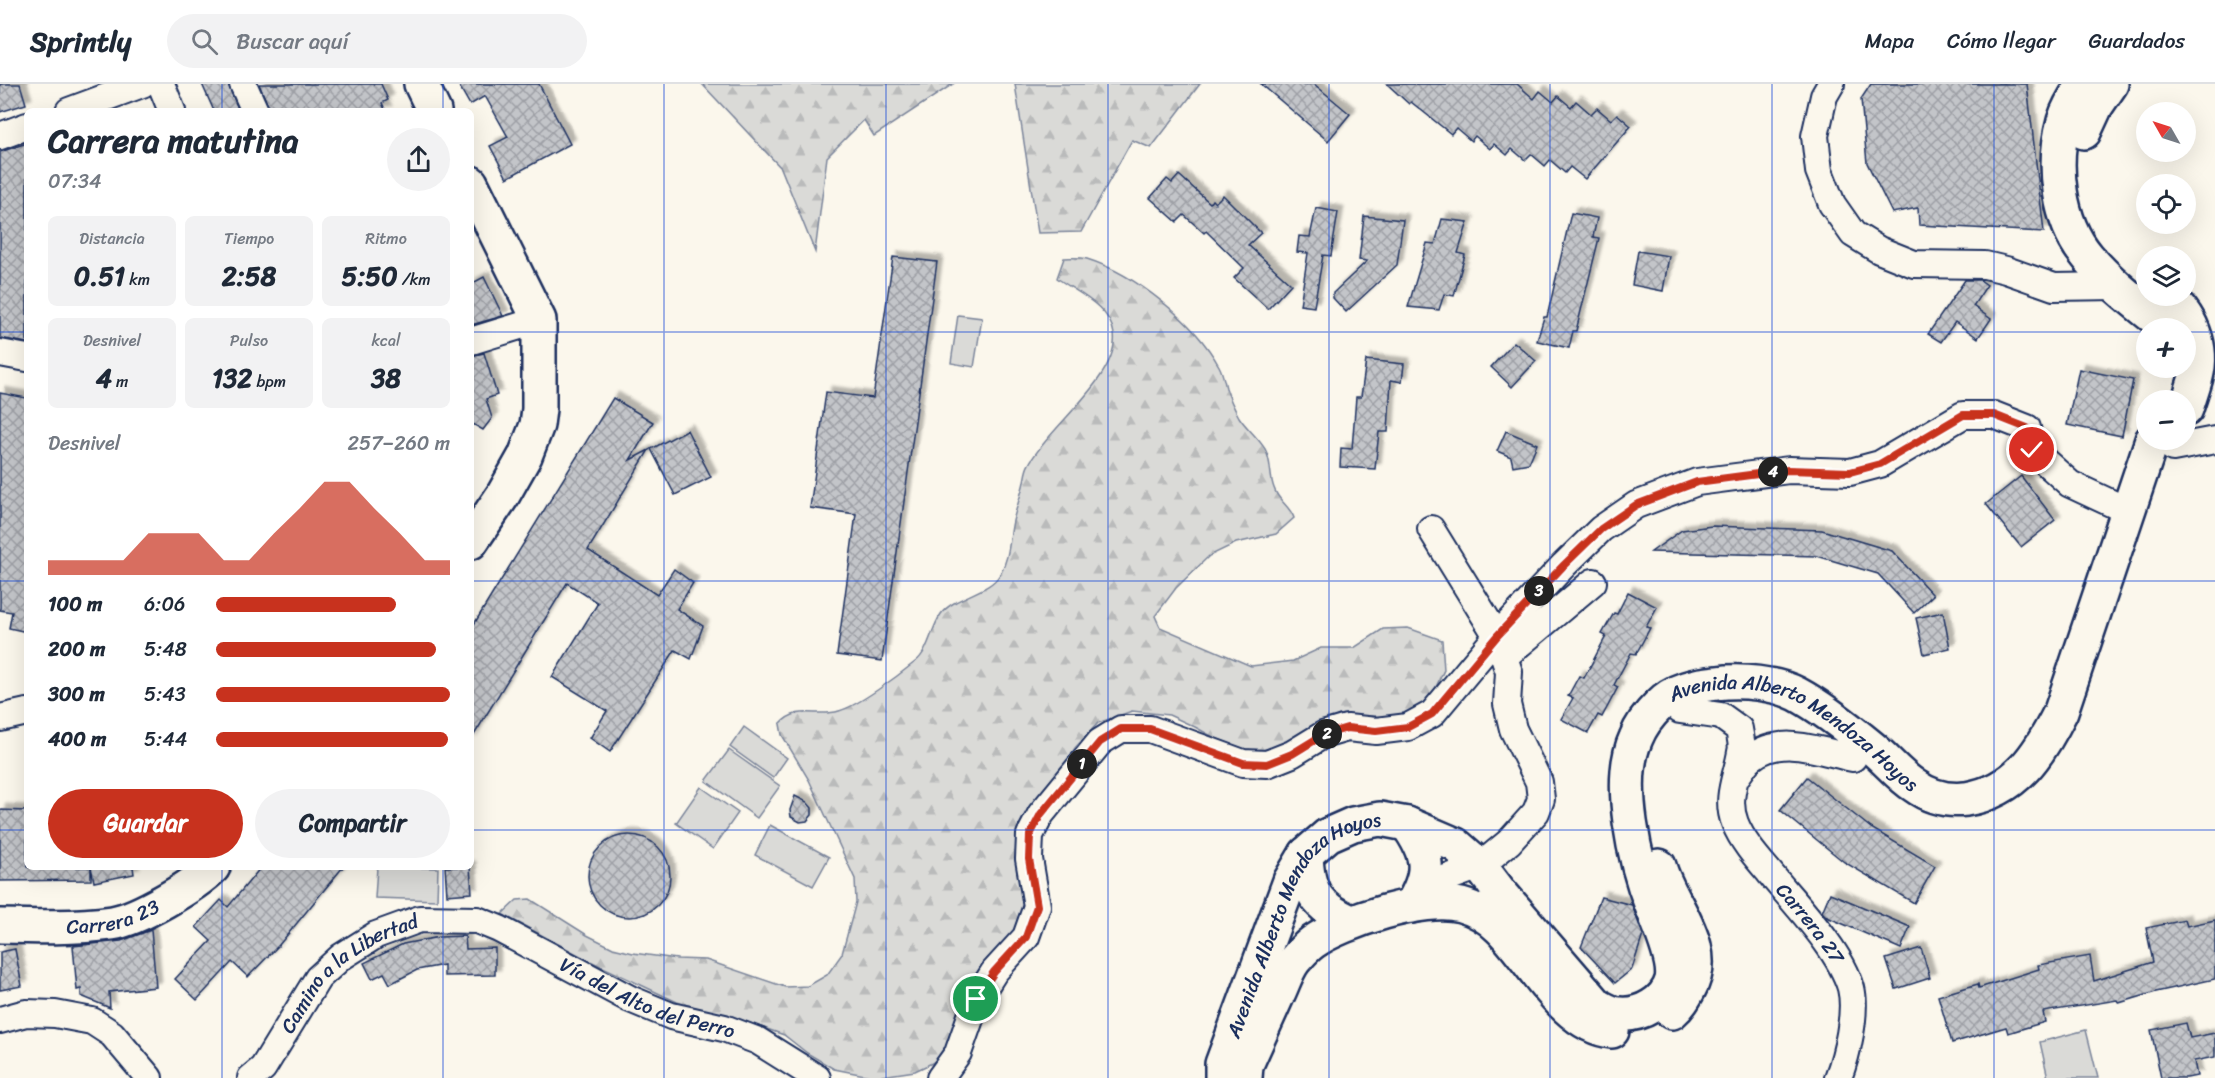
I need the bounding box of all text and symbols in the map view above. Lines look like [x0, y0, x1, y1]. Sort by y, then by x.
search box [167, 14, 587, 68]
text: Sprintly [30, 17, 131, 66]
text: Buscar aquí [236, 22, 349, 61]
text: Mapa [1865, 22, 1914, 60]
text: Cómo llegar [1947, 22, 2056, 60]
text: Guardados [2089, 22, 2185, 60]
icon: search [188, 25, 221, 58]
north arrow [2136, 102, 2196, 162]
map controls [2136, 102, 2196, 450]
text: Carrera matutina [48, 112, 299, 170]
button: share [387, 128, 450, 191]
text: 07:34 [48, 164, 102, 199]
button: locate [2136, 174, 2196, 234]
text: Distancia [79, 224, 145, 253]
text: Tiempo [224, 224, 274, 253]
text: Ritmo [365, 224, 407, 253]
button: layers [2136, 246, 2196, 306]
text: 0.51 [74, 253, 125, 299]
text: 2:58 [222, 253, 276, 299]
text: 5:50 [342, 253, 398, 299]
text: km [125, 265, 150, 294]
text: /km [398, 265, 430, 294]
button: + [2136, 318, 2196, 378]
text: Desnivel [83, 326, 141, 355]
text: Pulso [230, 326, 268, 355]
text: kcal [371, 326, 401, 355]
text: 4 [96, 355, 112, 401]
text: 132 [212, 355, 252, 401]
text: 38 [371, 355, 401, 401]
text: m [112, 367, 128, 396]
text: bpm [252, 367, 286, 396]
button: − [2136, 390, 2196, 450]
pin [2006, 424, 2057, 475]
text: Desnivel [48, 426, 120, 461]
text: 257–260 m [347, 426, 450, 461]
icon: check [2015, 433, 2048, 466]
pin: 4 [1758, 457, 1788, 487]
text: 4 [1768, 457, 1778, 486]
pin: 3 [1524, 576, 1554, 606]
text: 3 [1535, 576, 1543, 605]
text: 100 m [48, 587, 102, 622]
text: 6:06 [144, 587, 185, 622]
text: 200 m [48, 632, 105, 667]
text: 5:48 [144, 632, 187, 667]
street label: Avenida Alberto Mendoza Hoyos [1661, 665, 1926, 802]
text: 300 m [48, 677, 105, 712]
text: 5:43 [144, 677, 186, 712]
pin: 2 [1312, 719, 1342, 749]
text: 2 [1322, 719, 1332, 748]
text: 400 m [48, 722, 106, 757]
text: 5:44 [144, 722, 187, 757]
pin: 1 [1067, 749, 1097, 779]
text: 1 [1079, 749, 1085, 778]
button: Guardar [48, 789, 243, 858]
button: Compartir [255, 789, 450, 858]
street label: Avenida Alberto Mendoza Hoyos [1216, 802, 1385, 1044]
street label: Carrera 27 [1767, 874, 1854, 972]
street label: Carrera 23 [66, 890, 166, 945]
street label: Camino a la Libertad [271, 904, 425, 1041]
street label: Vía del Alto del Perro [553, 947, 741, 1049]
pin [950, 973, 1001, 1024]
icon: arrive [959, 982, 992, 1015]

